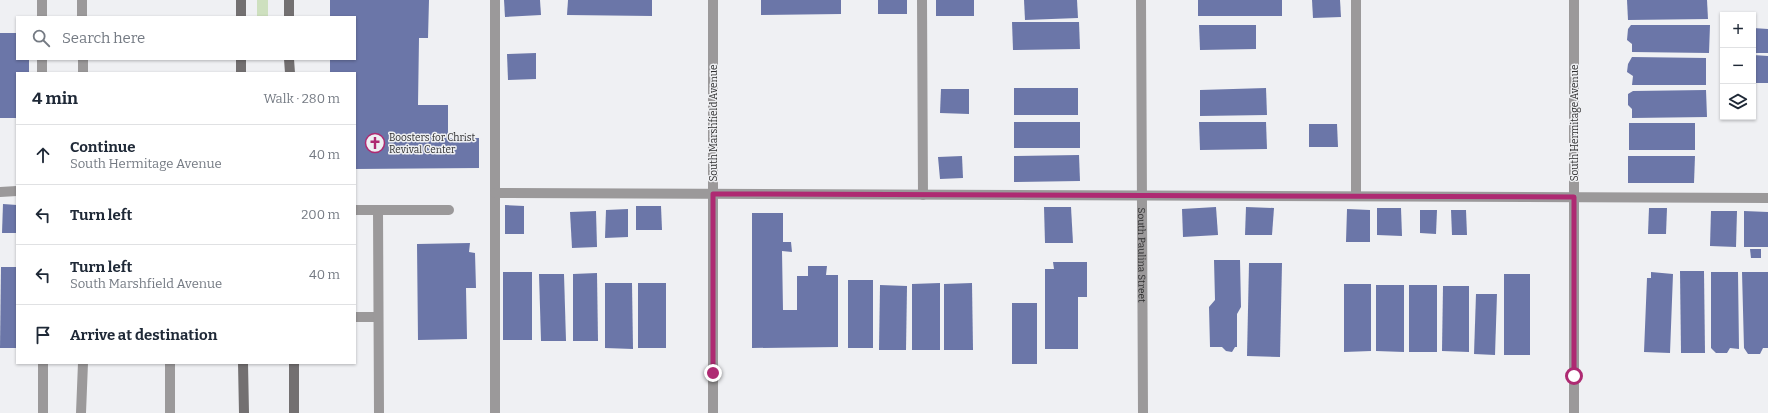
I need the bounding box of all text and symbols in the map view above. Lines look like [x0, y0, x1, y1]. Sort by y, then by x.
map controls [1720, 12, 1756, 120]
button: + [1720, 12, 1756, 48]
search box [16, 16, 356, 60]
icon: search [30, 27, 52, 49]
text: Search here [62, 29, 145, 47]
button: − [1720, 48, 1756, 84]
street label: South Marshfield Avenue [708, 64, 720, 182]
street label: South Hermitage Avenue [1569, 65, 1581, 181]
button: layers [1720, 84, 1756, 120]
text: 4 min [32, 88, 78, 109]
text: Walk · 280 m [263, 91, 340, 106]
church icon: Boosters for Christ Revival Center [364, 132, 386, 154]
place label: Boosters for Christ Revival Center [389, 132, 476, 156]
text: Continue [70, 138, 136, 156]
icon: ahead [32, 144, 54, 166]
text: 40 m [309, 147, 340, 162]
text: South Hermitage Avenue [70, 156, 222, 171]
icon: left [32, 204, 54, 226]
text: Turn left [70, 206, 132, 224]
text: 200 m [301, 207, 340, 222]
street label: South Paulina Street [1135, 207, 1147, 303]
text: Turn left [70, 258, 132, 276]
icon: left [32, 264, 54, 286]
text: 40 m [309, 267, 340, 282]
text: South Marshfield Avenue [70, 276, 222, 291]
icon: arrive [32, 324, 54, 346]
text: Arrive at destination [70, 326, 217, 344]
route end [704, 364, 722, 382]
route start [1565, 367, 1583, 385]

